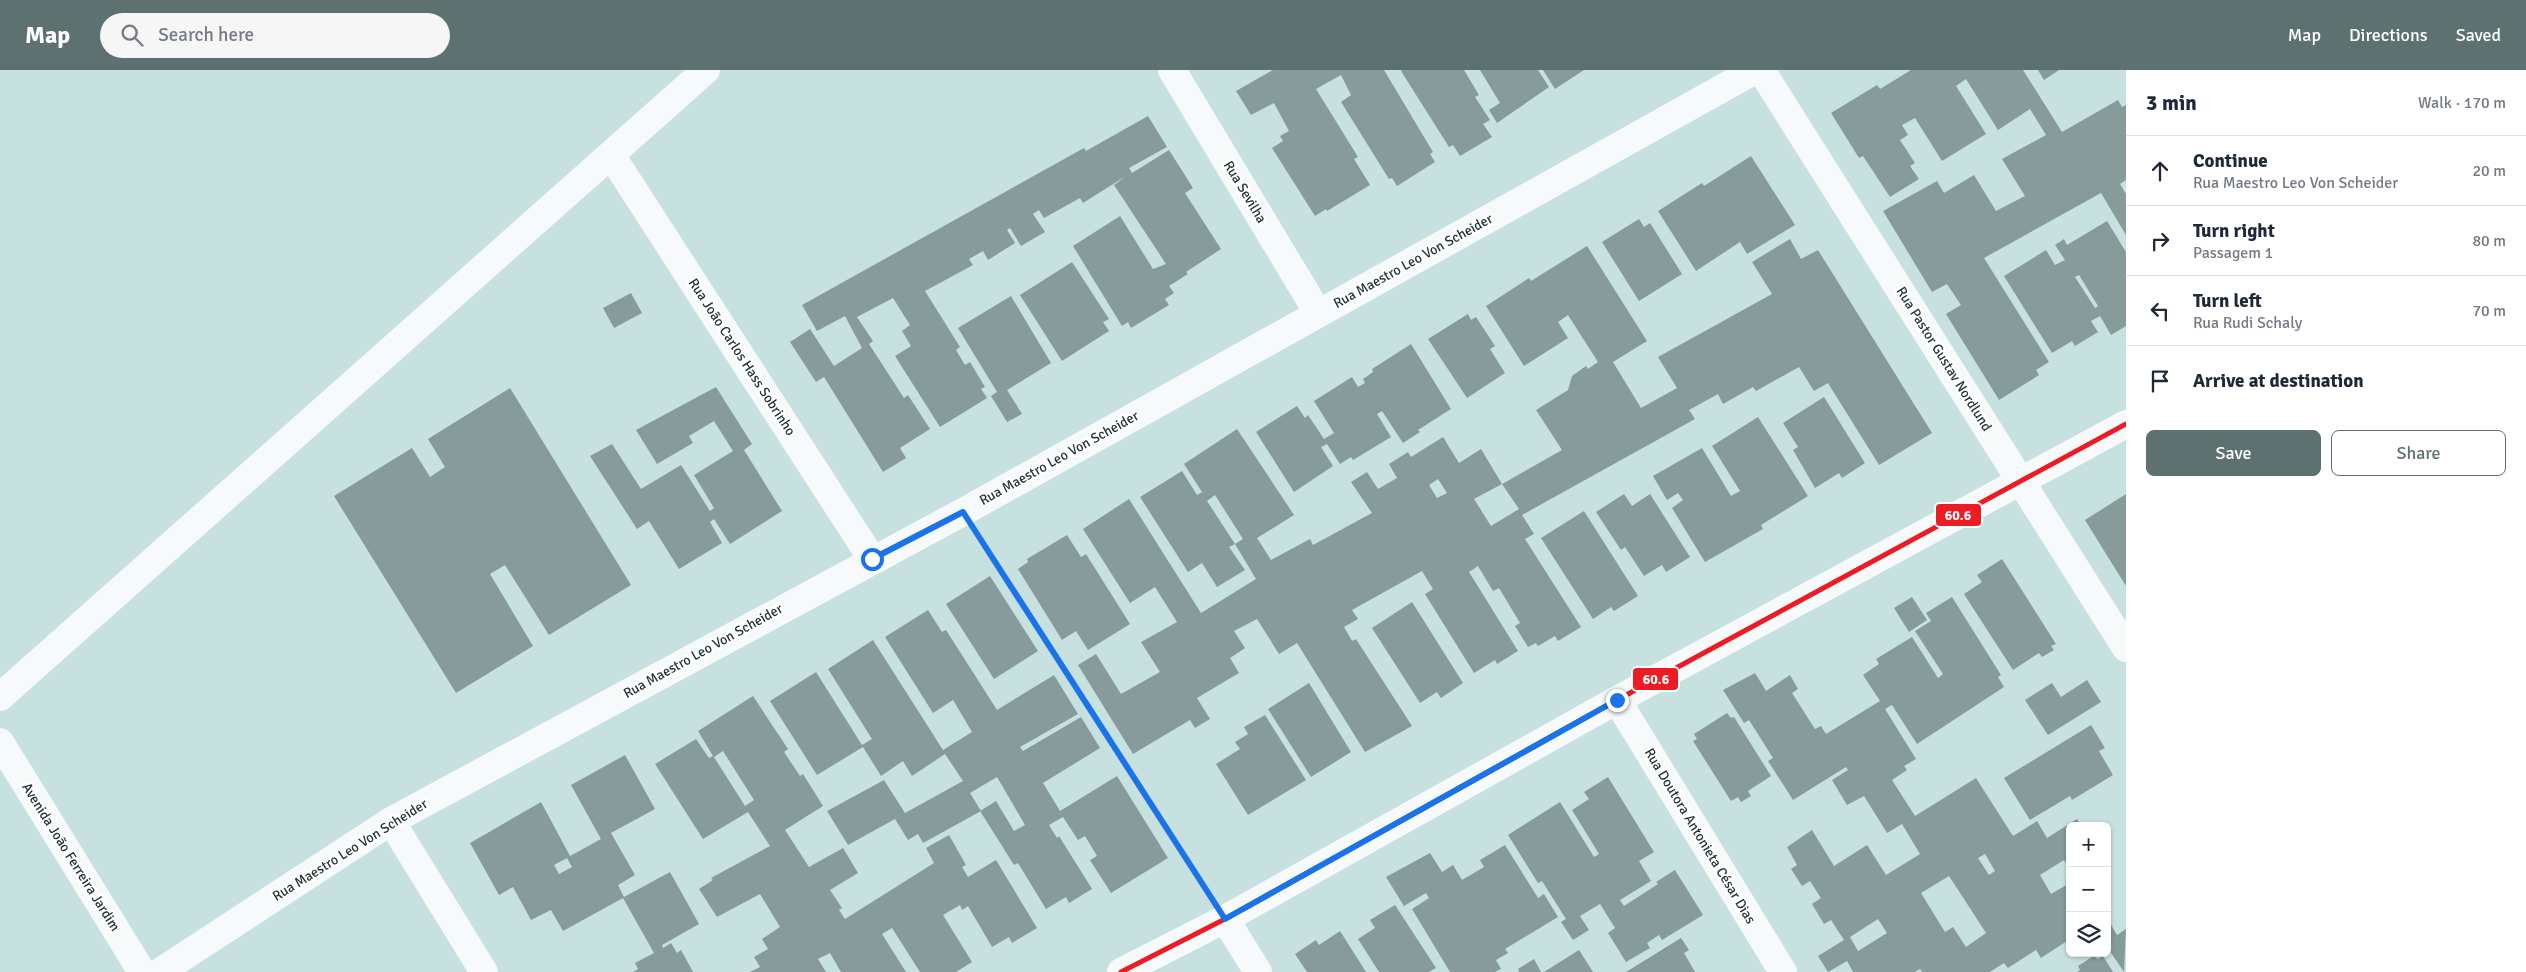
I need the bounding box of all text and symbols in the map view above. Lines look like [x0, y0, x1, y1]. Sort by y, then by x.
search box [100, 13, 450, 58]
text: Map [25, 20, 70, 50]
icon: search [118, 21, 146, 49]
text: Search here [158, 23, 254, 47]
text: Map [2288, 24, 2321, 46]
text: Directions [2349, 24, 2428, 46]
text: Saved [2456, 24, 2501, 46]
text: 3 min [2146, 90, 2197, 116]
text: Walk · 170 m [2418, 93, 2506, 113]
text: Continue [2193, 149, 2268, 173]
icon: ahead [2146, 157, 2174, 185]
street label: Rua Sevilha [1220, 158, 1270, 226]
text: 20 m [2472, 161, 2506, 181]
text: Rua Maestro Leo Von Scheider [2193, 173, 2398, 193]
street label: Rua Maestro Leo Von Scheider [1330, 210, 1496, 312]
text: Turn right [2193, 219, 2275, 243]
icon: right [2146, 227, 2174, 255]
text: 80 m [2472, 231, 2506, 251]
text: Passagem 1 [2193, 243, 2273, 263]
street label: Rua João Carlos Hass Sobrinho [685, 275, 799, 439]
street label: Rua Pastor Gustav Nordlund [1893, 284, 1995, 434]
text: Turn left [2193, 289, 2262, 313]
icon: left [2146, 297, 2174, 325]
text: 70 m [2472, 301, 2506, 321]
text: Rua Rudi Schaly [2193, 313, 2302, 333]
icon: arrive [2146, 367, 2174, 395]
text: Arrive at destination [2193, 369, 2364, 393]
street label: Rua Maestro Leo Von Scheider [976, 407, 1142, 509]
button: Save [2146, 430, 2321, 476]
button: Share [2331, 430, 2506, 476]
line badge: 60.6 [1935, 503, 1982, 527]
text: 60.6 [1945, 507, 1972, 524]
route start [861, 548, 884, 571]
street label: Rua Maestro Leo Von Scheider [620, 600, 786, 702]
line badge: 60.6 [1632, 667, 1679, 691]
text: 60.6 [1643, 671, 1670, 688]
route end [1606, 689, 1629, 712]
street label: Rua Doutora Antonieta César Dias [1641, 745, 1759, 927]
street label: Avenida João Ferreira Jardim [18, 780, 124, 934]
street label: Rua Maestro Leo Von Scheider [269, 795, 431, 905]
map controls [2066, 822, 2111, 957]
button: + [2066, 822, 2111, 867]
button: − [2066, 867, 2111, 912]
button: layers [2066, 912, 2111, 957]

